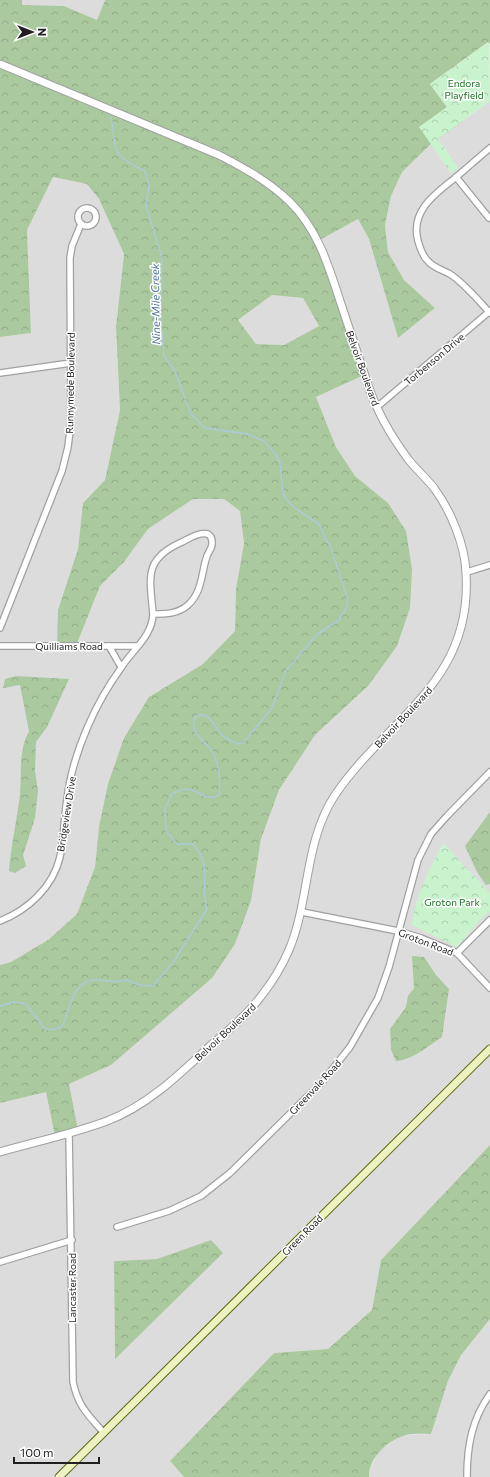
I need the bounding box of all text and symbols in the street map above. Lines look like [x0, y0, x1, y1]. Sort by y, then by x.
north arrow [12, 12, 52, 52]
text: N [36, 28, 49, 36]
park label: Endora Playfield [444, 77, 484, 101]
water label: Nine-Mile Creek [148, 262, 162, 345]
street label: Belvoir Boulevard [344, 329, 382, 407]
street label: Torbenson Drive [401, 330, 467, 388]
street label: Runnymede Boulevard [63, 332, 77, 434]
street label: Quilliams Road [35, 640, 103, 652]
street label: Belvoir Boulevard [372, 684, 435, 750]
street label: Bridgeview Drive [54, 775, 78, 853]
park label: Groton Park [424, 896, 480, 908]
street label: Groton Road [397, 926, 455, 958]
street label: Belvoir Boulevard [192, 1000, 258, 1063]
street label: Greenvale Road [287, 1057, 344, 1117]
street label: Green Road [279, 1212, 325, 1258]
street label: Lancaster Road [66, 1253, 78, 1323]
scale bar [14, 1439, 99, 1465]
text: 100 m [20, 1445, 54, 1459]

